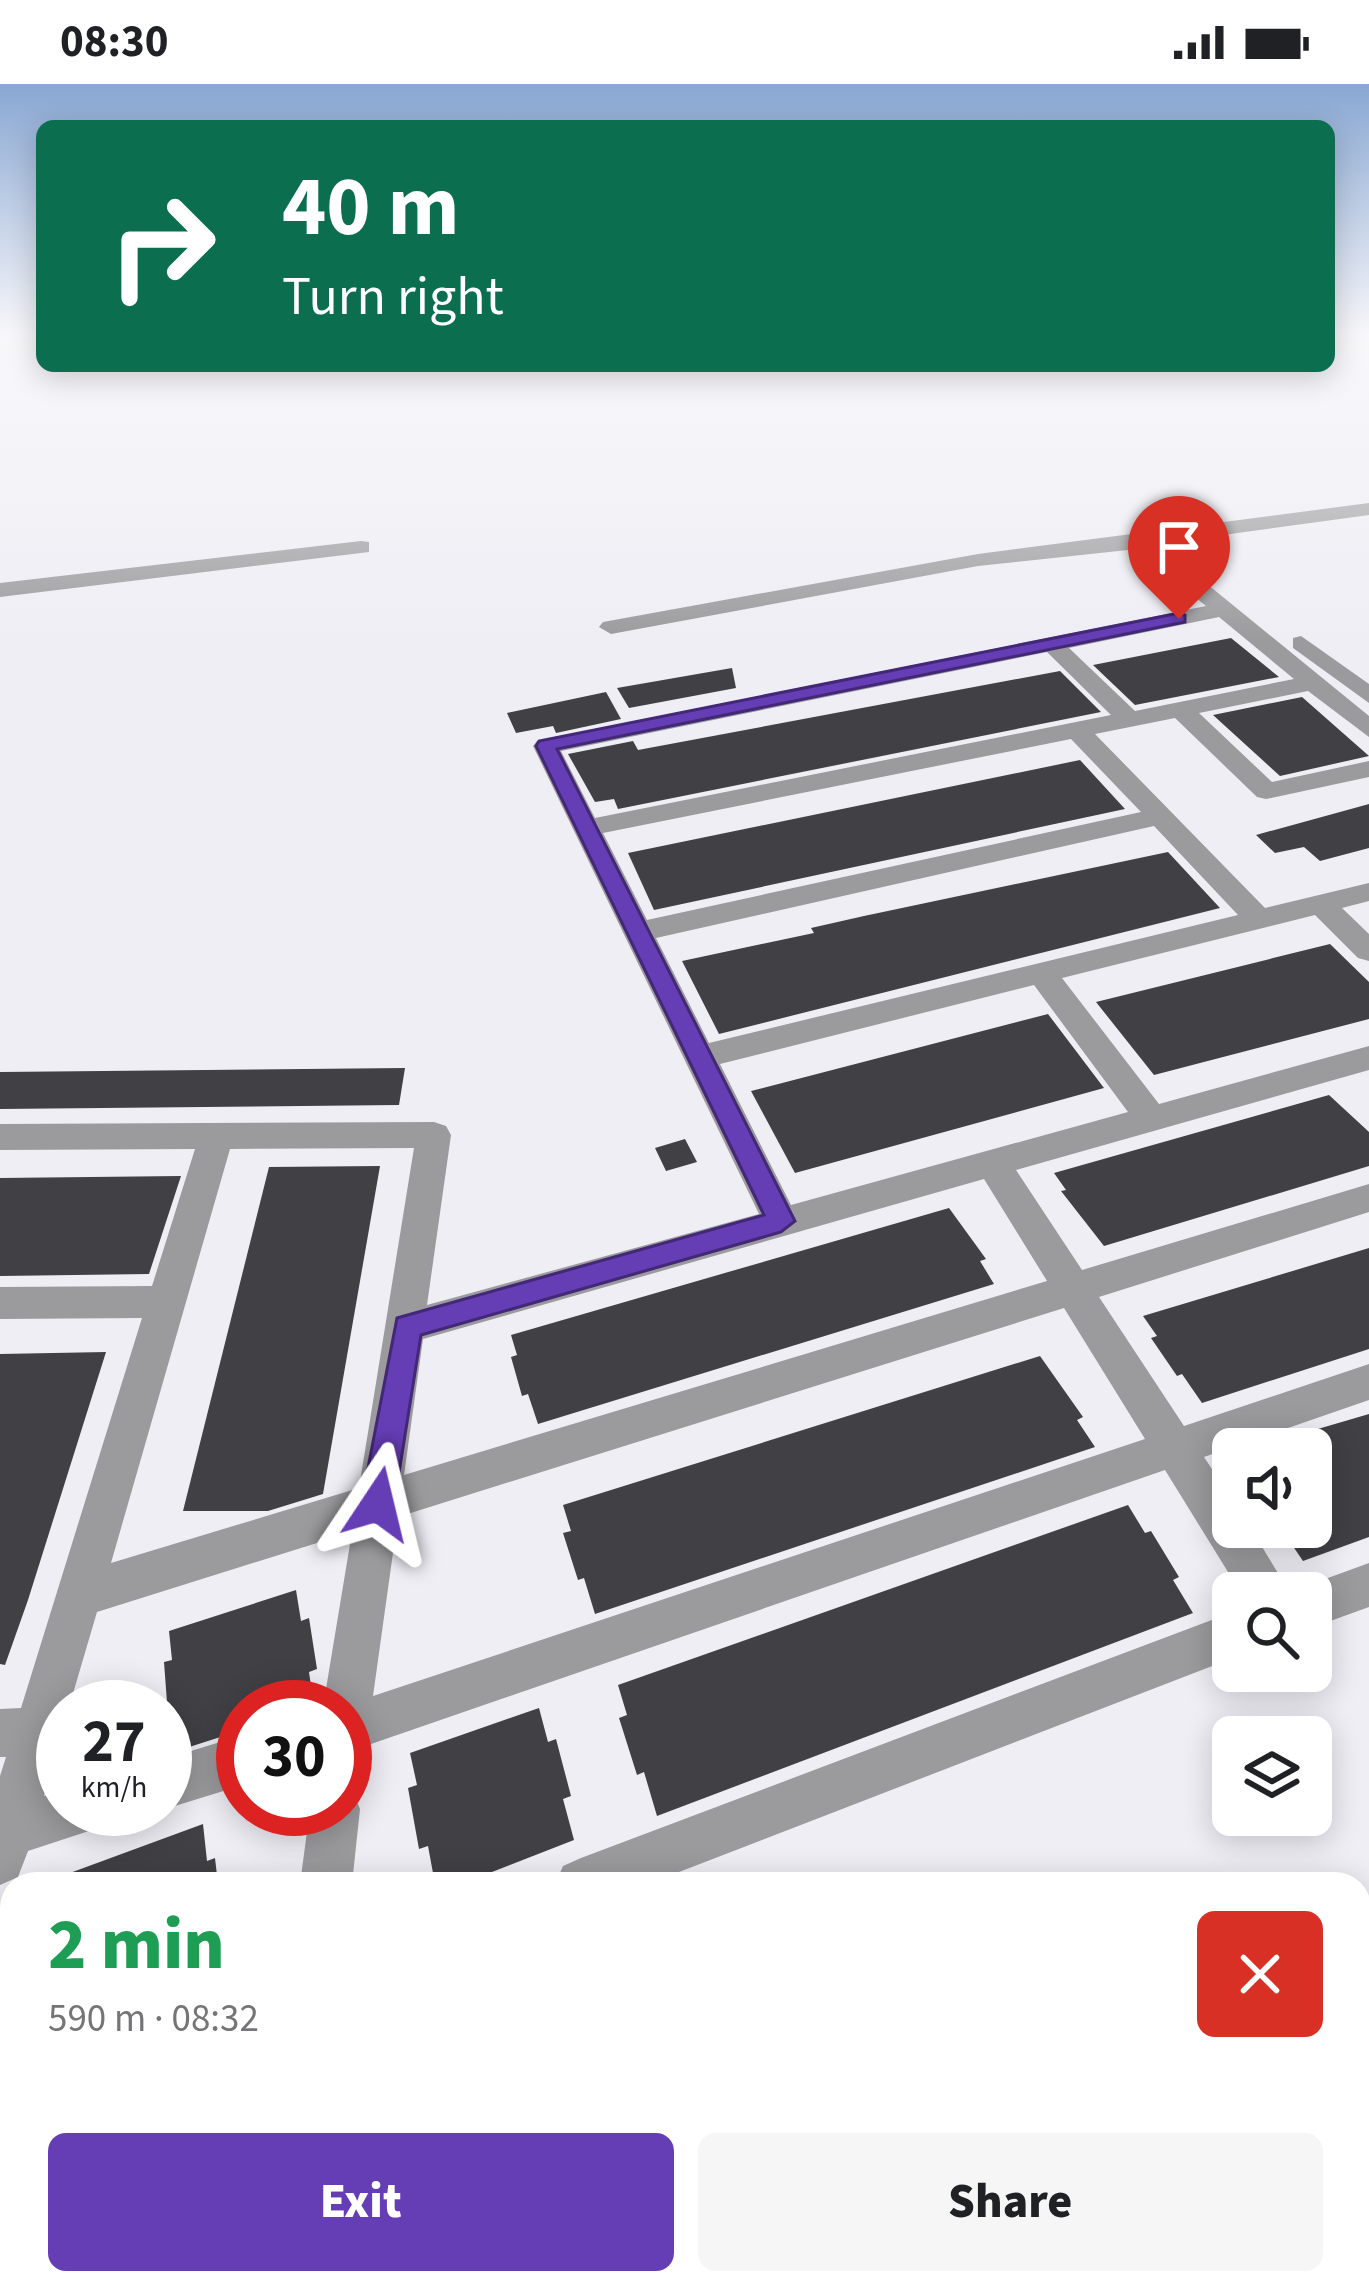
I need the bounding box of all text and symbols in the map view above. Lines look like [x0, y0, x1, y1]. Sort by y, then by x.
text: 08:30 [60, 10, 169, 74]
text: 40 m [282, 148, 460, 268]
icon: right [84, 168, 240, 324]
text: Turn right [282, 259, 504, 336]
pin [1128, 496, 1230, 619]
icon: arrive [1146, 514, 1212, 580]
map controls [1212, 1428, 1332, 1836]
button: sound [1212, 1428, 1332, 1548]
position arrow [315, 1441, 441, 1567]
button: search [1212, 1572, 1332, 1692]
speed limit sign: 30 [216, 1680, 372, 1836]
text: 27 [82, 1700, 146, 1785]
button: layers [1212, 1716, 1332, 1836]
text: km/h [81, 1766, 147, 1809]
text: 2 min [48, 1894, 225, 1997]
button: close [1197, 1911, 1323, 2037]
text: 590 m · 08:32 [48, 1991, 259, 2047]
button: Exit [48, 2133, 674, 2271]
button: Share [698, 2133, 1323, 2271]

